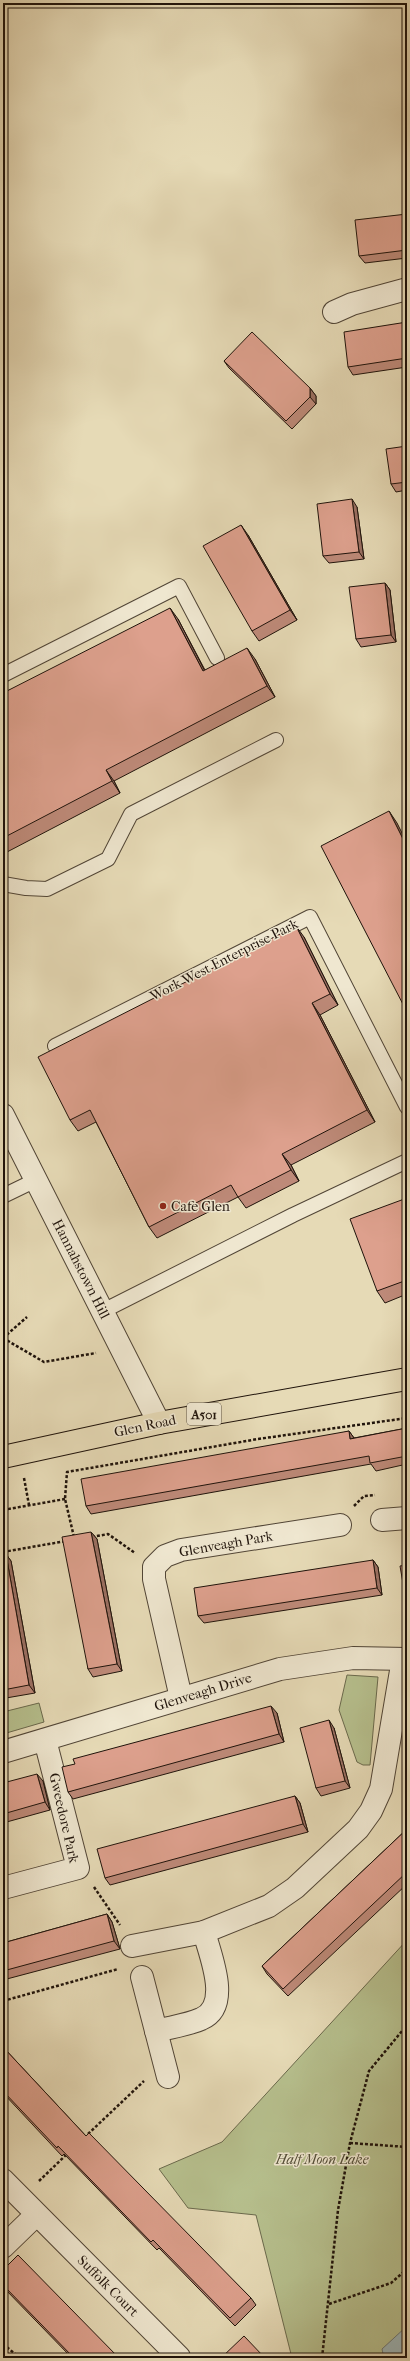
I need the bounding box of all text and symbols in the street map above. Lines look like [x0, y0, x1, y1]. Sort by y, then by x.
street label: Work West Enterprise Park [146, 915, 302, 1005]
place label: Cafe Glen [171, 1198, 230, 1215]
marker: Cafe Glen [158, 1201, 168, 1211]
street label: Hannahstown Hill [49, 1216, 114, 1322]
road number: A501 [187, 1403, 221, 1425]
street label: Glen Road [112, 1411, 178, 1441]
street label: Glenveagh Park [178, 1527, 275, 1561]
street label: Glenveagh Drive [152, 1669, 254, 1715]
street label: Gweedore Park [45, 1771, 83, 1866]
park label: Half Moon Lake [275, 2151, 369, 2168]
street label: Suffolk Court [74, 2252, 142, 2320]

